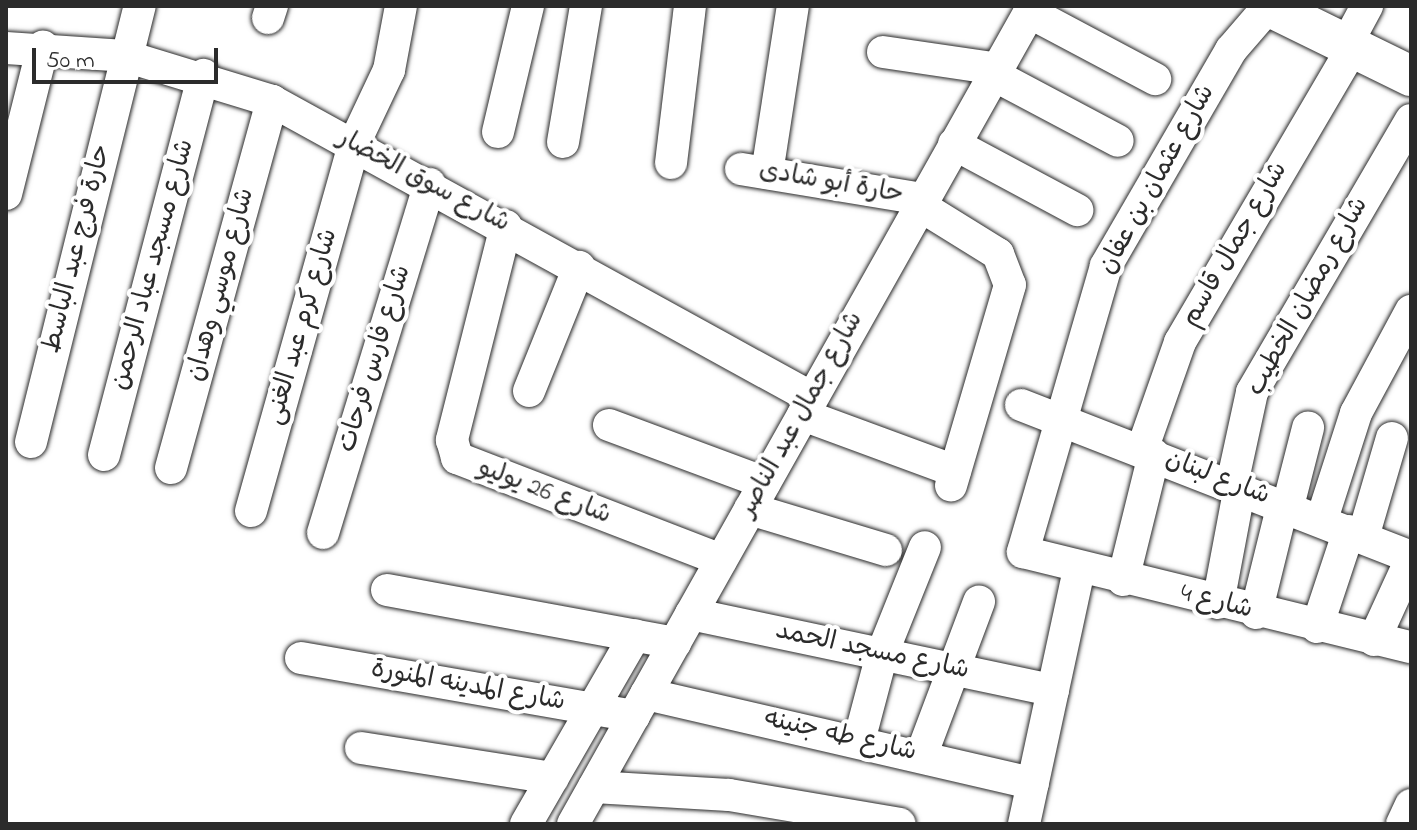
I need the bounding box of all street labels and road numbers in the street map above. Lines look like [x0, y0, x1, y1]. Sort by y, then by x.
street label: شارع عثمان بن عفان [1093, 80, 1223, 280]
street label: شارع سوق الخضار [332, 123, 514, 241]
street label: شارع مسجد عباد الرحمن [106, 136, 202, 394]
street label: حارة فرج عبد الباسط [37, 142, 119, 356]
street label: حارة أبو شادى [756, 156, 906, 212]
street label: شارع جمال قاسم [1176, 157, 1296, 333]
street label: شارع موسي وهدان [181, 185, 263, 385]
street label: شارع رمضان الخطيب [1241, 192, 1377, 402]
street label: شارع كرم عبد الغنى [260, 225, 346, 429]
street label: شارع فارس فرحات [333, 262, 419, 456]
street label: شارع جمال عبد الناصر [733, 307, 871, 523]
street label: شارع لبنان [1160, 445, 1274, 513]
street label: شارع 26 يوليو [473, 453, 615, 533]
street label: شارع 4 [1177, 579, 1255, 627]
street label: شارع مسجد الحمد [772, 616, 972, 688]
street label: شارع المدينه المنورة [369, 655, 567, 719]
street label: شارع طه جنينه [761, 704, 919, 770]

